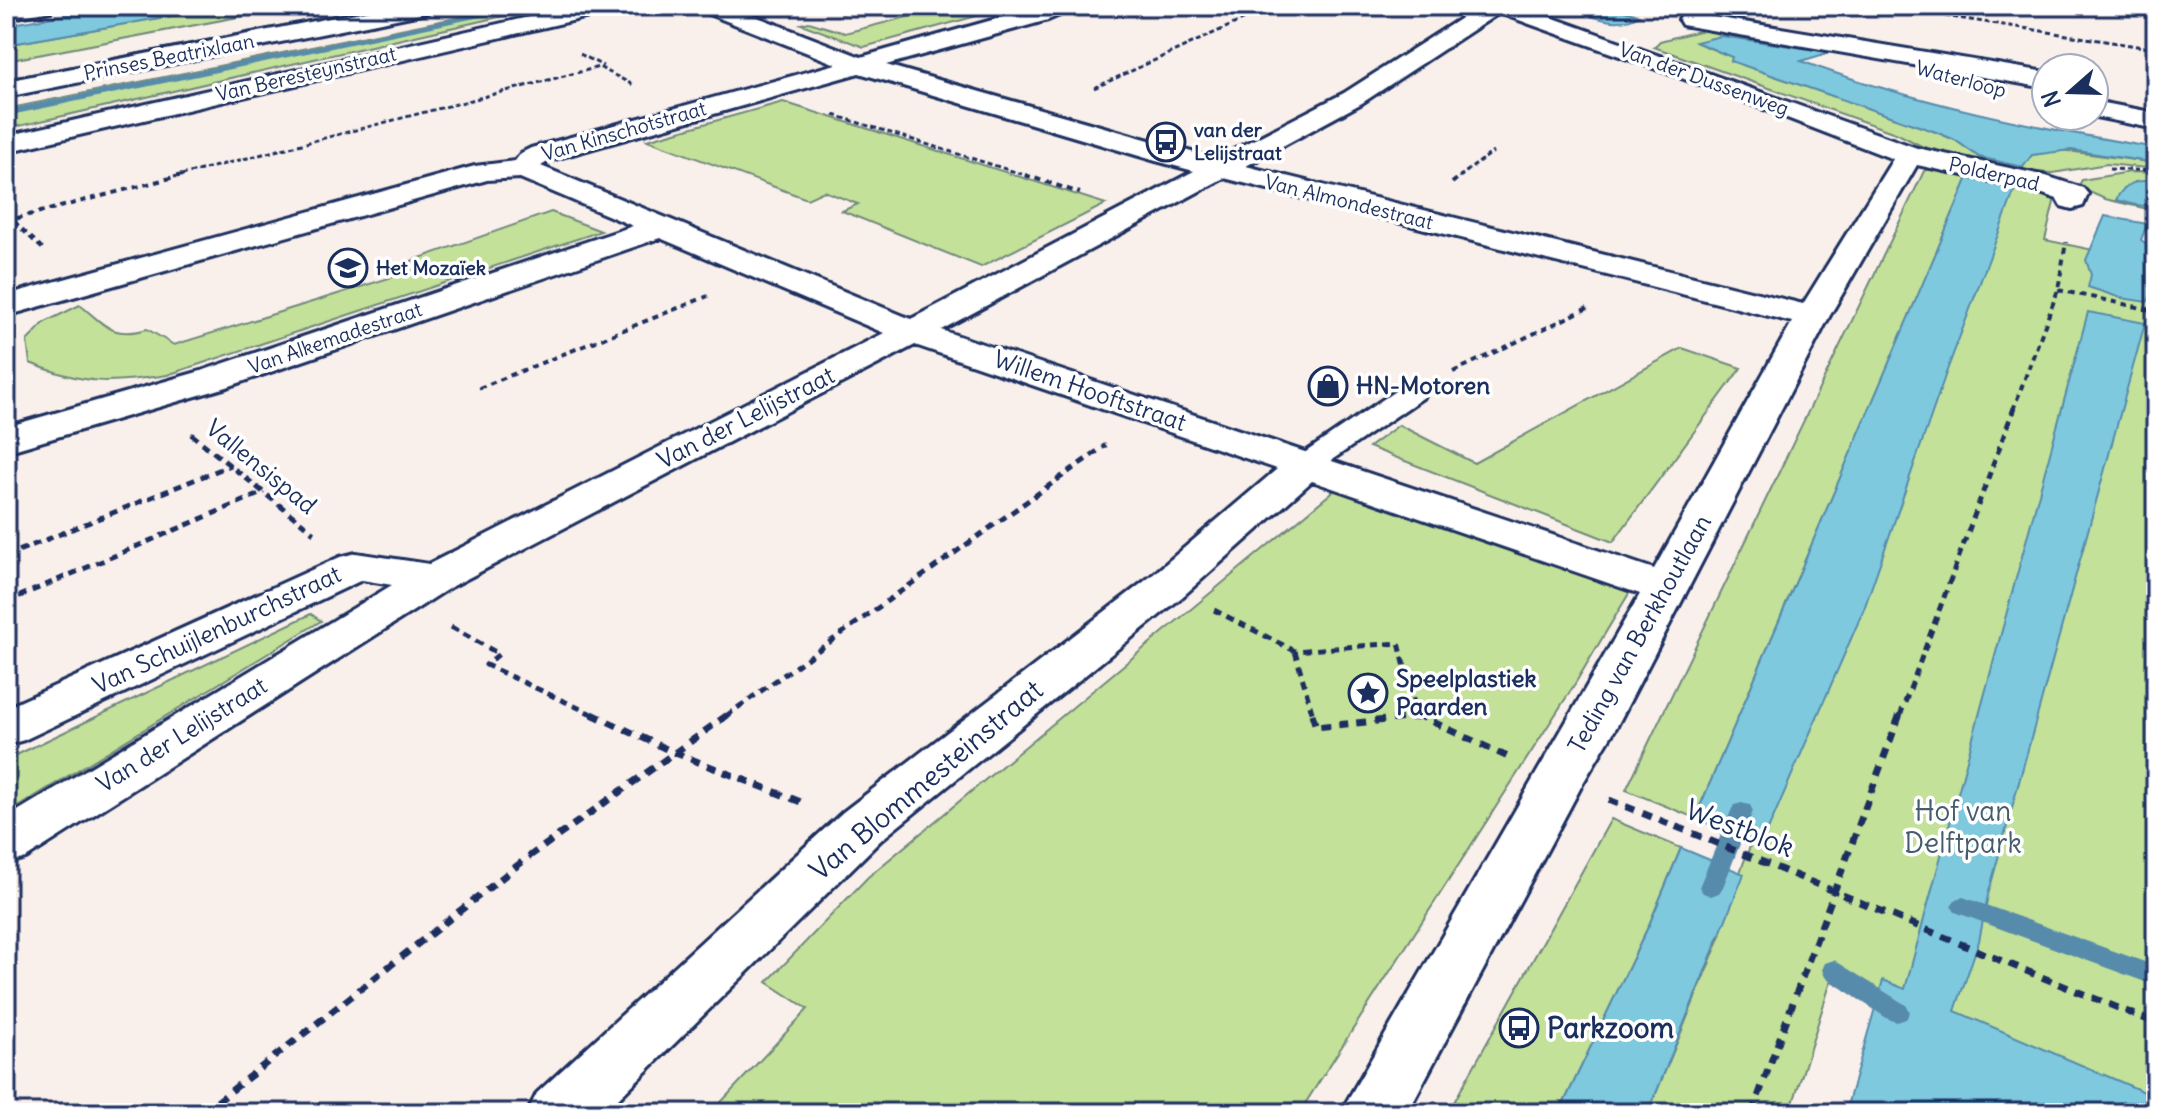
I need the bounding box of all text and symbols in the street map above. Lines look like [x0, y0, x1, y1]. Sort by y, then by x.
street label: Prinses Beatrixlaan [81, 28, 256, 85]
street label: Van der Dussenweg [1616, 36, 1792, 121]
street label: Van Beresteynstraat [213, 41, 399, 106]
north arrow [2030, 52, 2110, 132]
street label: Waterloop [1913, 54, 2009, 103]
text: N [2035, 87, 2067, 111]
street label: Van Kinschotstraat [539, 95, 709, 166]
place label: van der Lelijstraat [1194, 117, 1282, 165]
bus stop icon: van der Lelijstraat [1145, 121, 1187, 163]
street label: Polderpad [1946, 151, 2042, 196]
street label: Van Almondestraat [1262, 168, 1436, 235]
school or university icon: Het Mozaïek [327, 247, 369, 289]
place label: Het Mozaïek [376, 255, 486, 280]
street label: Van Alkemadestraat [245, 296, 425, 379]
street label: Willem Hooftstraat [990, 343, 1191, 437]
street label: Van der Lelijstraat [652, 359, 839, 475]
shop icon: HN-Motoren [1307, 365, 1349, 407]
place label: HN-Motoren [1356, 370, 1490, 400]
street label: Vallensispad [200, 412, 323, 520]
street label: Teding van Berkhoutlaan [1561, 509, 1717, 758]
street label: Van Schuijlenburchstraat [88, 558, 345, 700]
place label: Speelplastiek Paarden [1396, 663, 1537, 721]
street label: Van der Lelijstraat [91, 670, 272, 799]
street label: Van Blommesteinstraat [802, 672, 1050, 888]
place icon: Speelplastiek Paarden [1347, 672, 1389, 714]
street label: Westblok [1681, 791, 1799, 865]
park label: Hof van Delftpark [1904, 793, 2022, 861]
bus stop icon: Parkzoom [1498, 1007, 1540, 1049]
place label: Parkzoom [1547, 1010, 1674, 1046]

